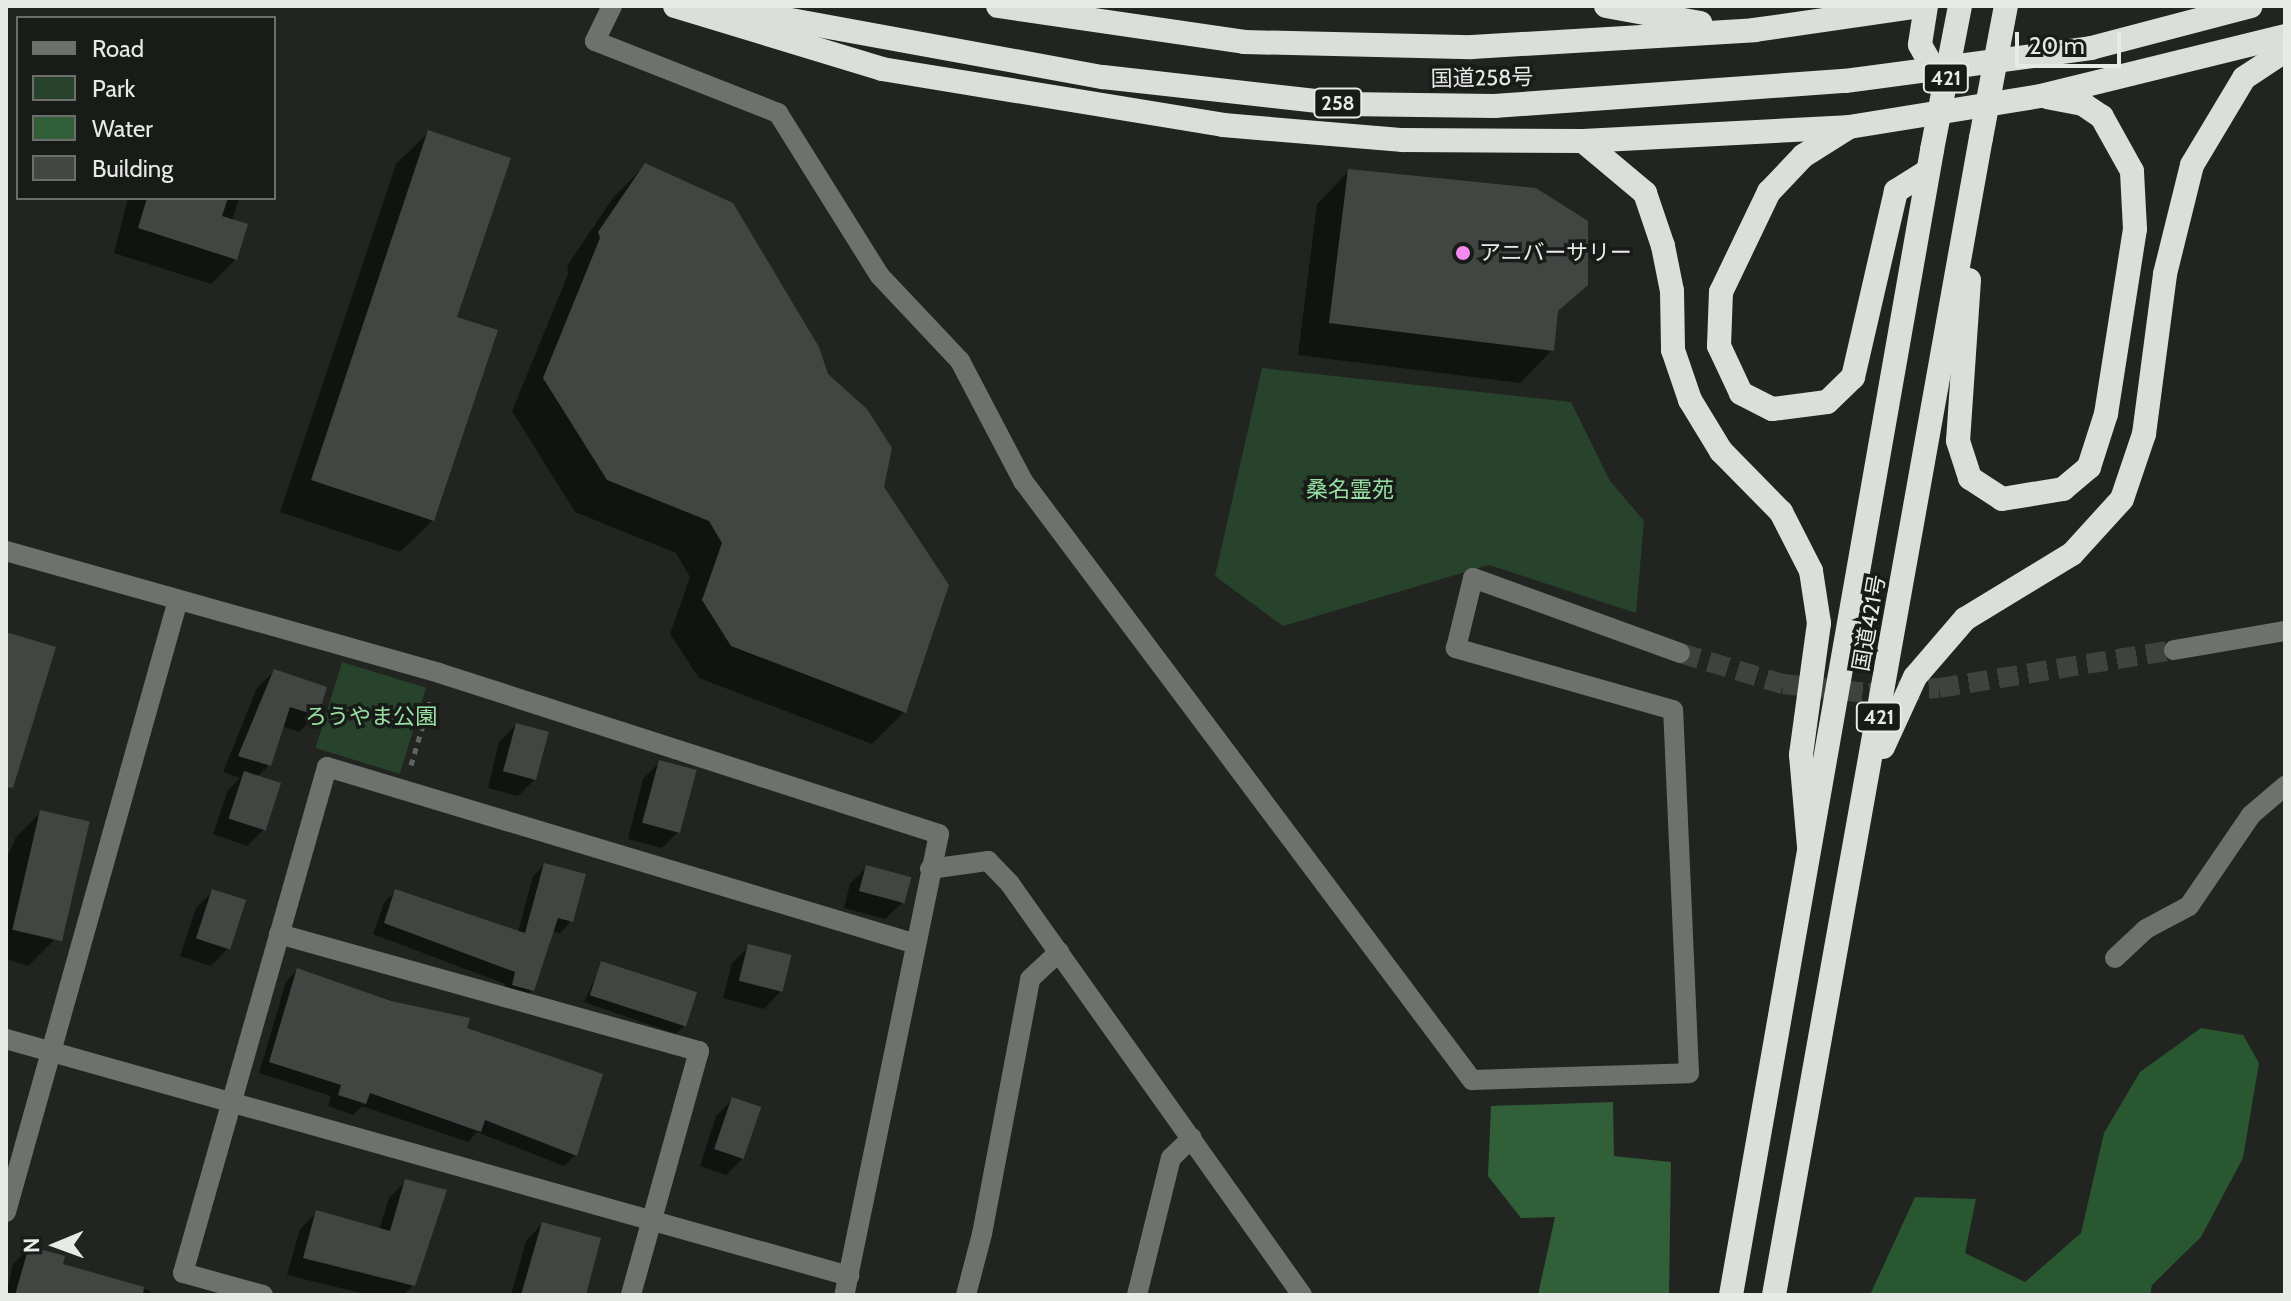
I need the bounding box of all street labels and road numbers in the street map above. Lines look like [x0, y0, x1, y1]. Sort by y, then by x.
road number: 421 [1922, 62, 1970, 94]
street label: 国道258号 [1430, 64, 1534, 92]
road number: 258 [1312, 87, 1364, 119]
street label: 国道421号 [1848, 573, 1890, 673]
road number: 421 [1855, 701, 1903, 733]

